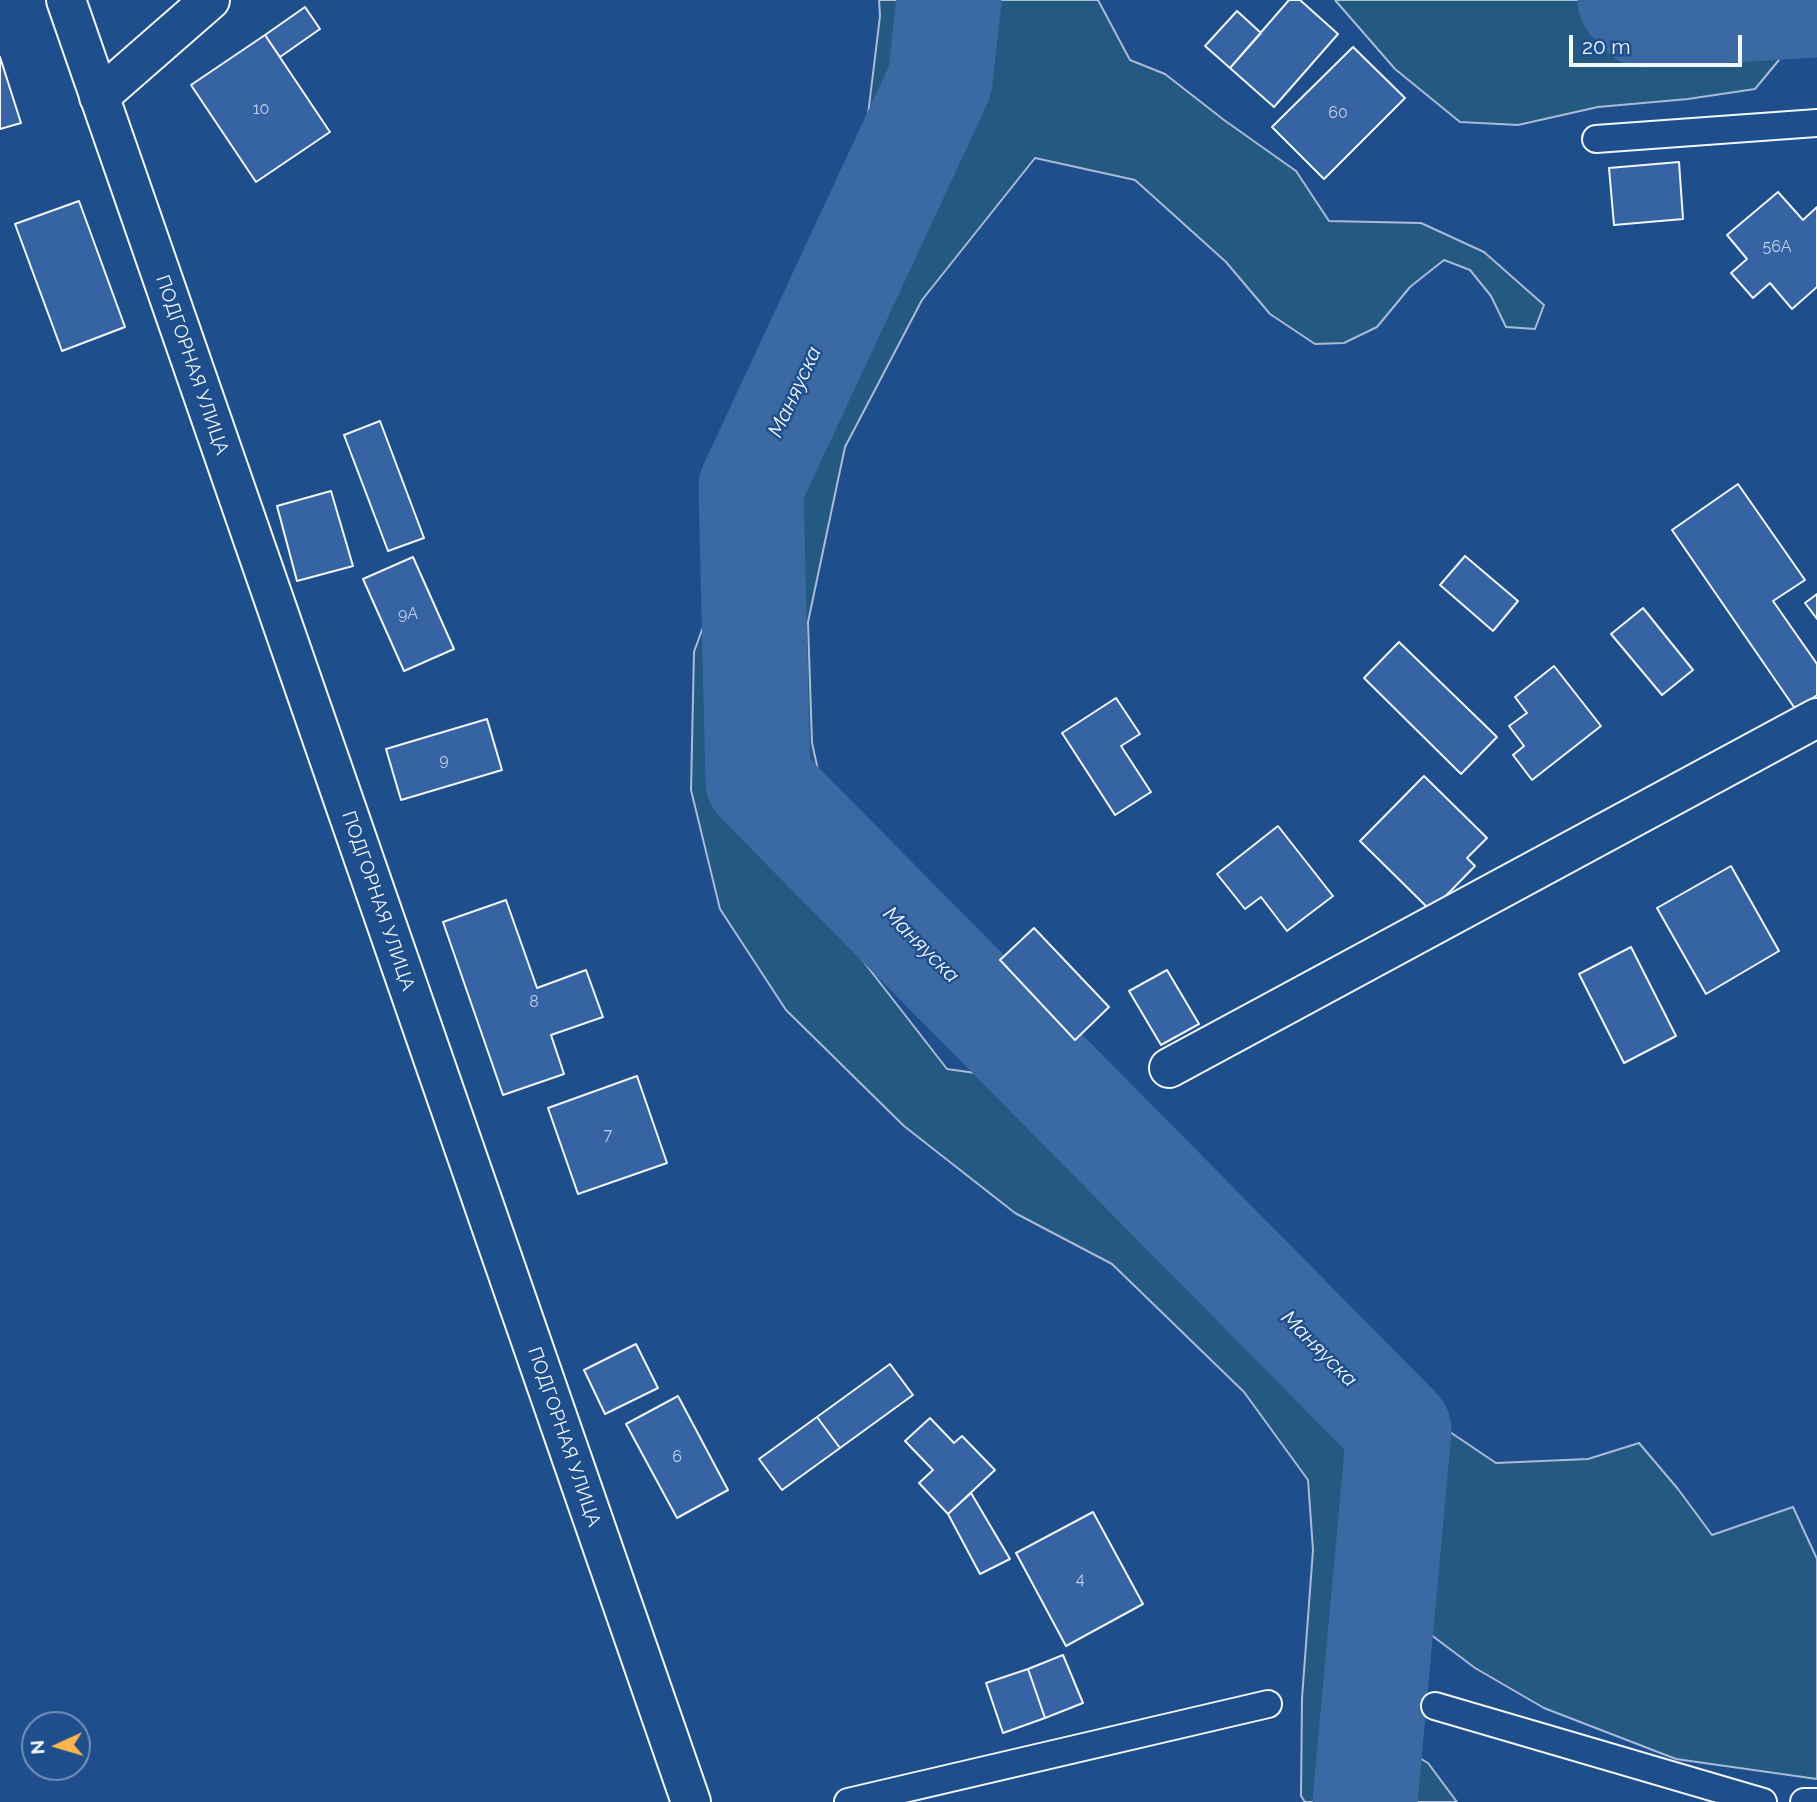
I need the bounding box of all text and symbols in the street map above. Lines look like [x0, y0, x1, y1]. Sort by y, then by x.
scale bar [1572, 21, 1745, 65]
text: 20 m [1582, 34, 1630, 59]
house number: 10 [253, 99, 269, 119]
house number: 60 [1328, 103, 1348, 123]
house number: 56А [1763, 237, 1791, 257]
street label: ПОДГОРНАЯ УЛИЦА [151, 272, 233, 458]
water label: Маняуска [763, 343, 827, 441]
house number: 9А [398, 604, 418, 624]
house number: 9 [439, 750, 449, 770]
street label: ПОДГОРНАЯ УЛИЦА [337, 808, 419, 994]
water label: Маняуска [878, 902, 964, 988]
house number: 8 [529, 992, 539, 1012]
house number: 7 [604, 1125, 612, 1145]
water label: Маняуска [1276, 1306, 1362, 1392]
street label: ПОДГОРНАЯ УЛИЦА [523, 1344, 605, 1530]
house number: 6 [672, 1447, 682, 1467]
house number: 4 [1076, 1569, 1084, 1589]
north arrow [21, 1711, 91, 1781]
text: N [26, 1739, 49, 1755]

